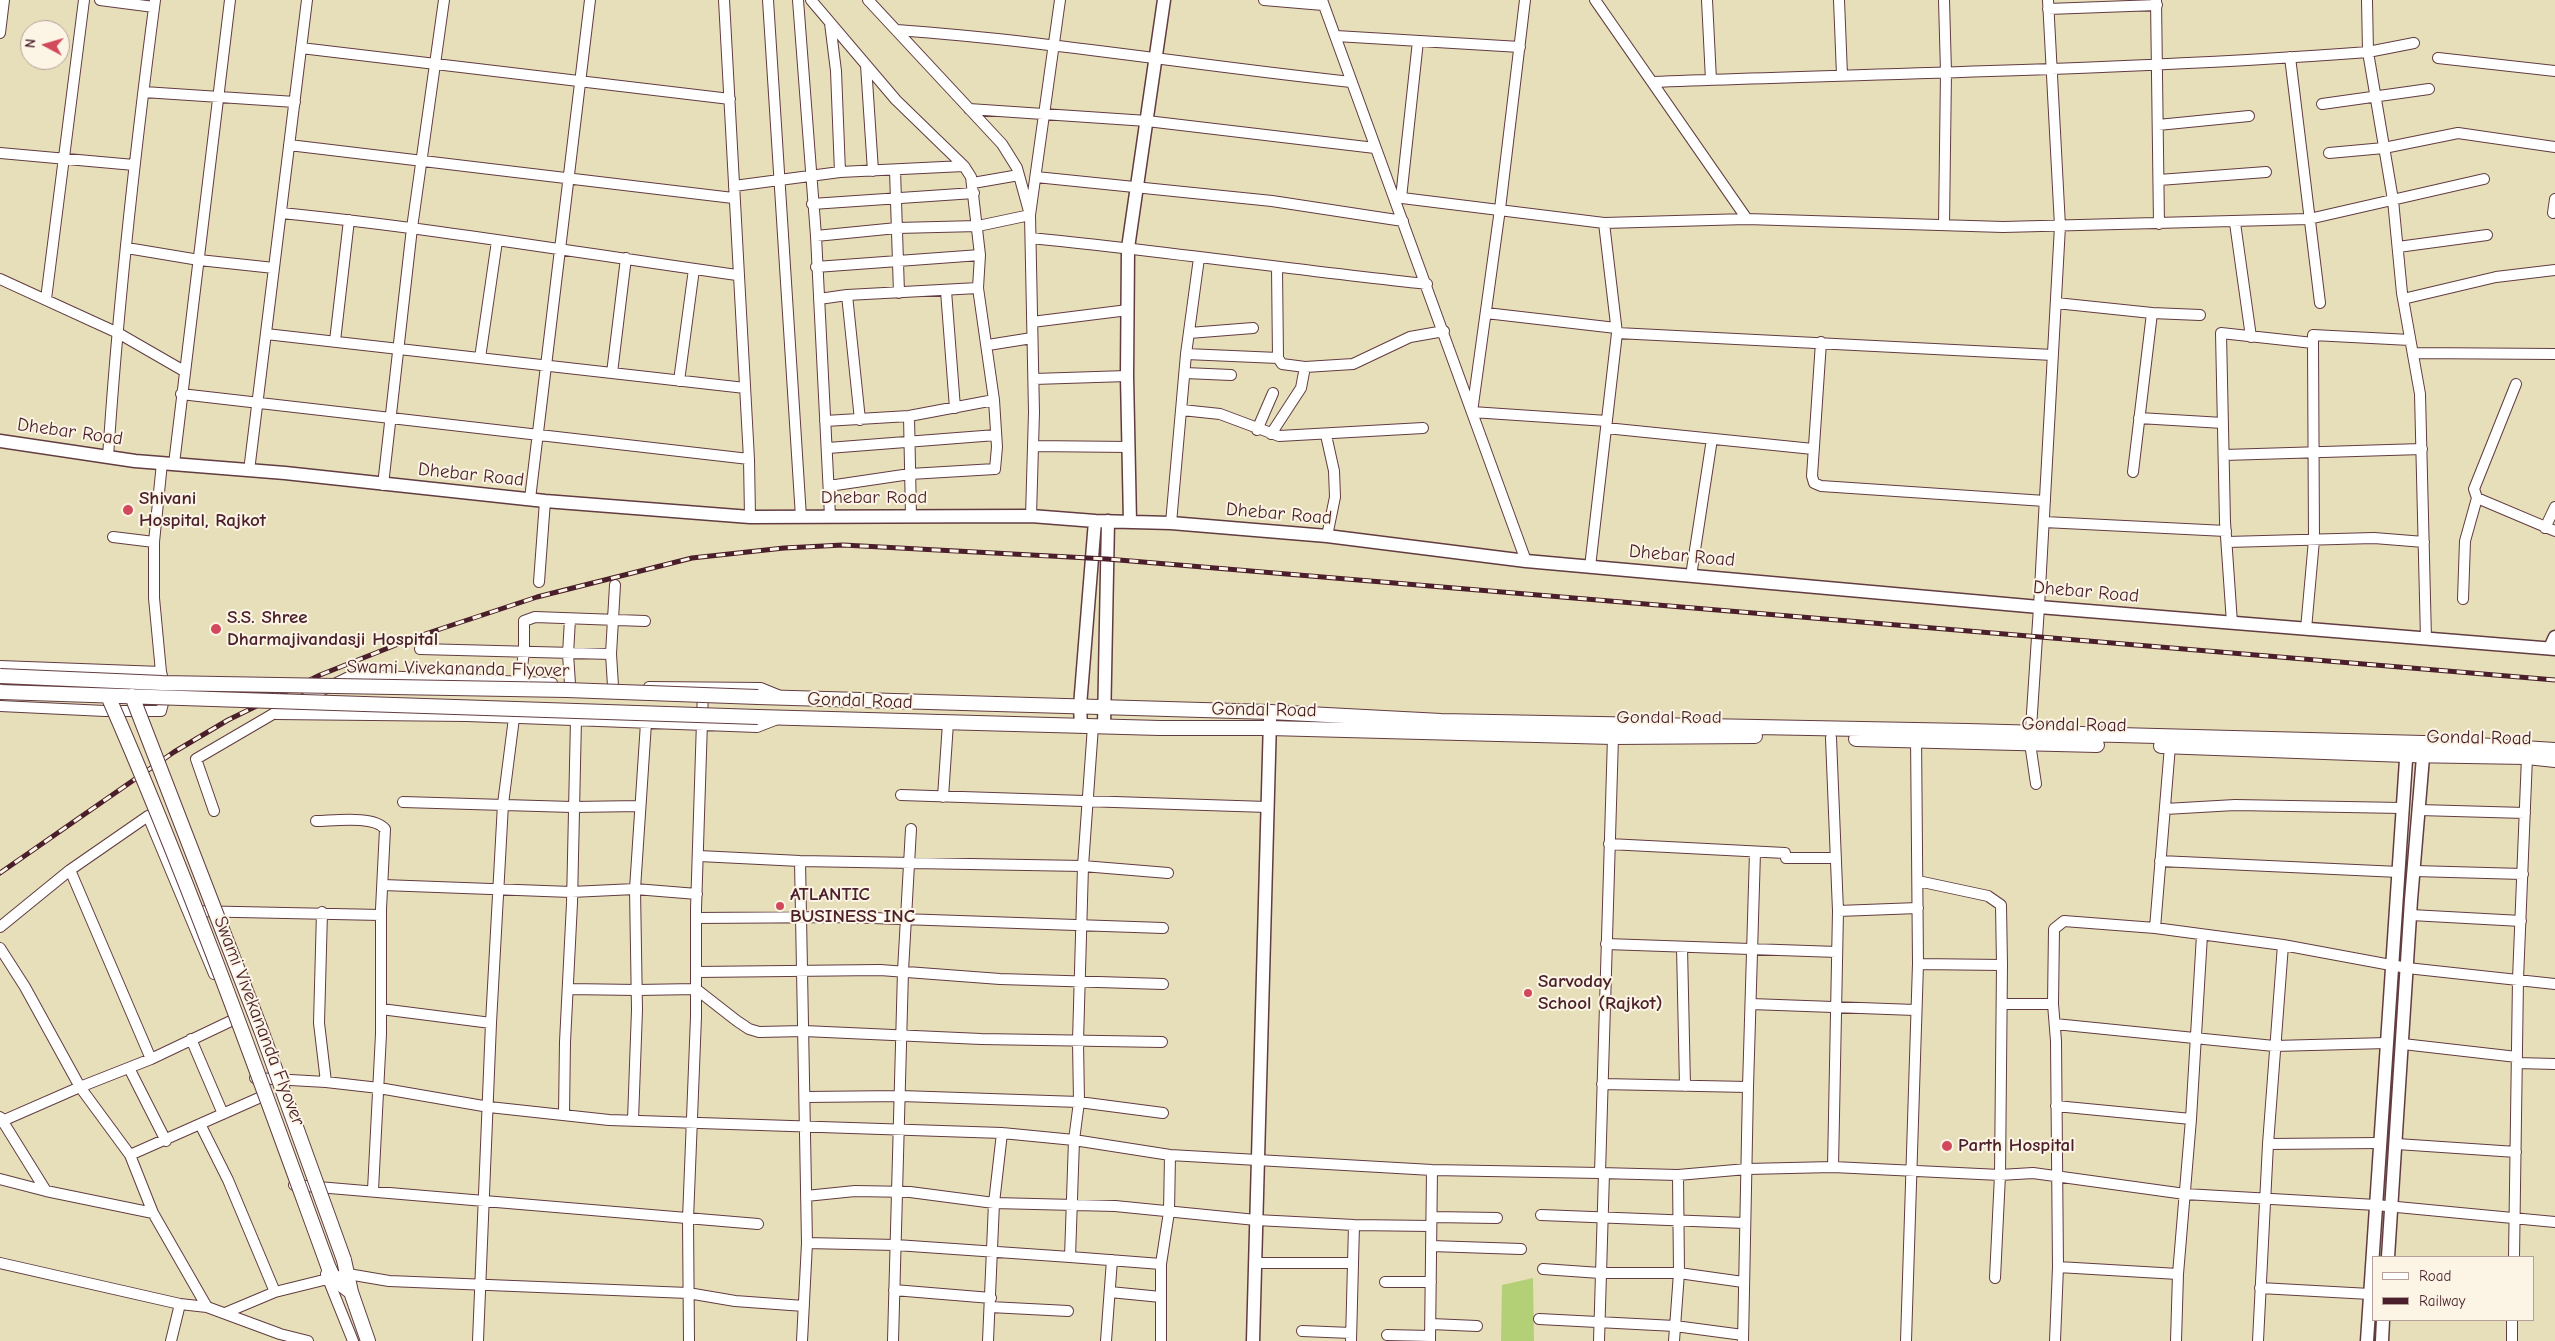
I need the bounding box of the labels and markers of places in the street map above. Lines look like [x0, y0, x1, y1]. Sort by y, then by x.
place label: Shivani Hospital, Rajkot [139, 488, 266, 532]
marker: Shivani Hospital, Rajkot [121, 503, 135, 517]
place label: S.S. Shree Dharmajivandasji Hospital [227, 607, 438, 651]
marker: S.S. Shree Dharmajivandasji Hospital [209, 622, 223, 636]
place label: ATLANTIC BUSINESS INC [790, 884, 915, 928]
marker: ATLANTIC BUSINESS INC [774, 900, 786, 912]
place label: Sarvoday School (Rajkot) [1538, 971, 1662, 1015]
marker: Sarvoday School (Rajkot) [1522, 987, 1534, 999]
place label: Parth Hospital [1958, 1135, 2075, 1157]
marker: Parth Hospital [1940, 1139, 1954, 1153]

